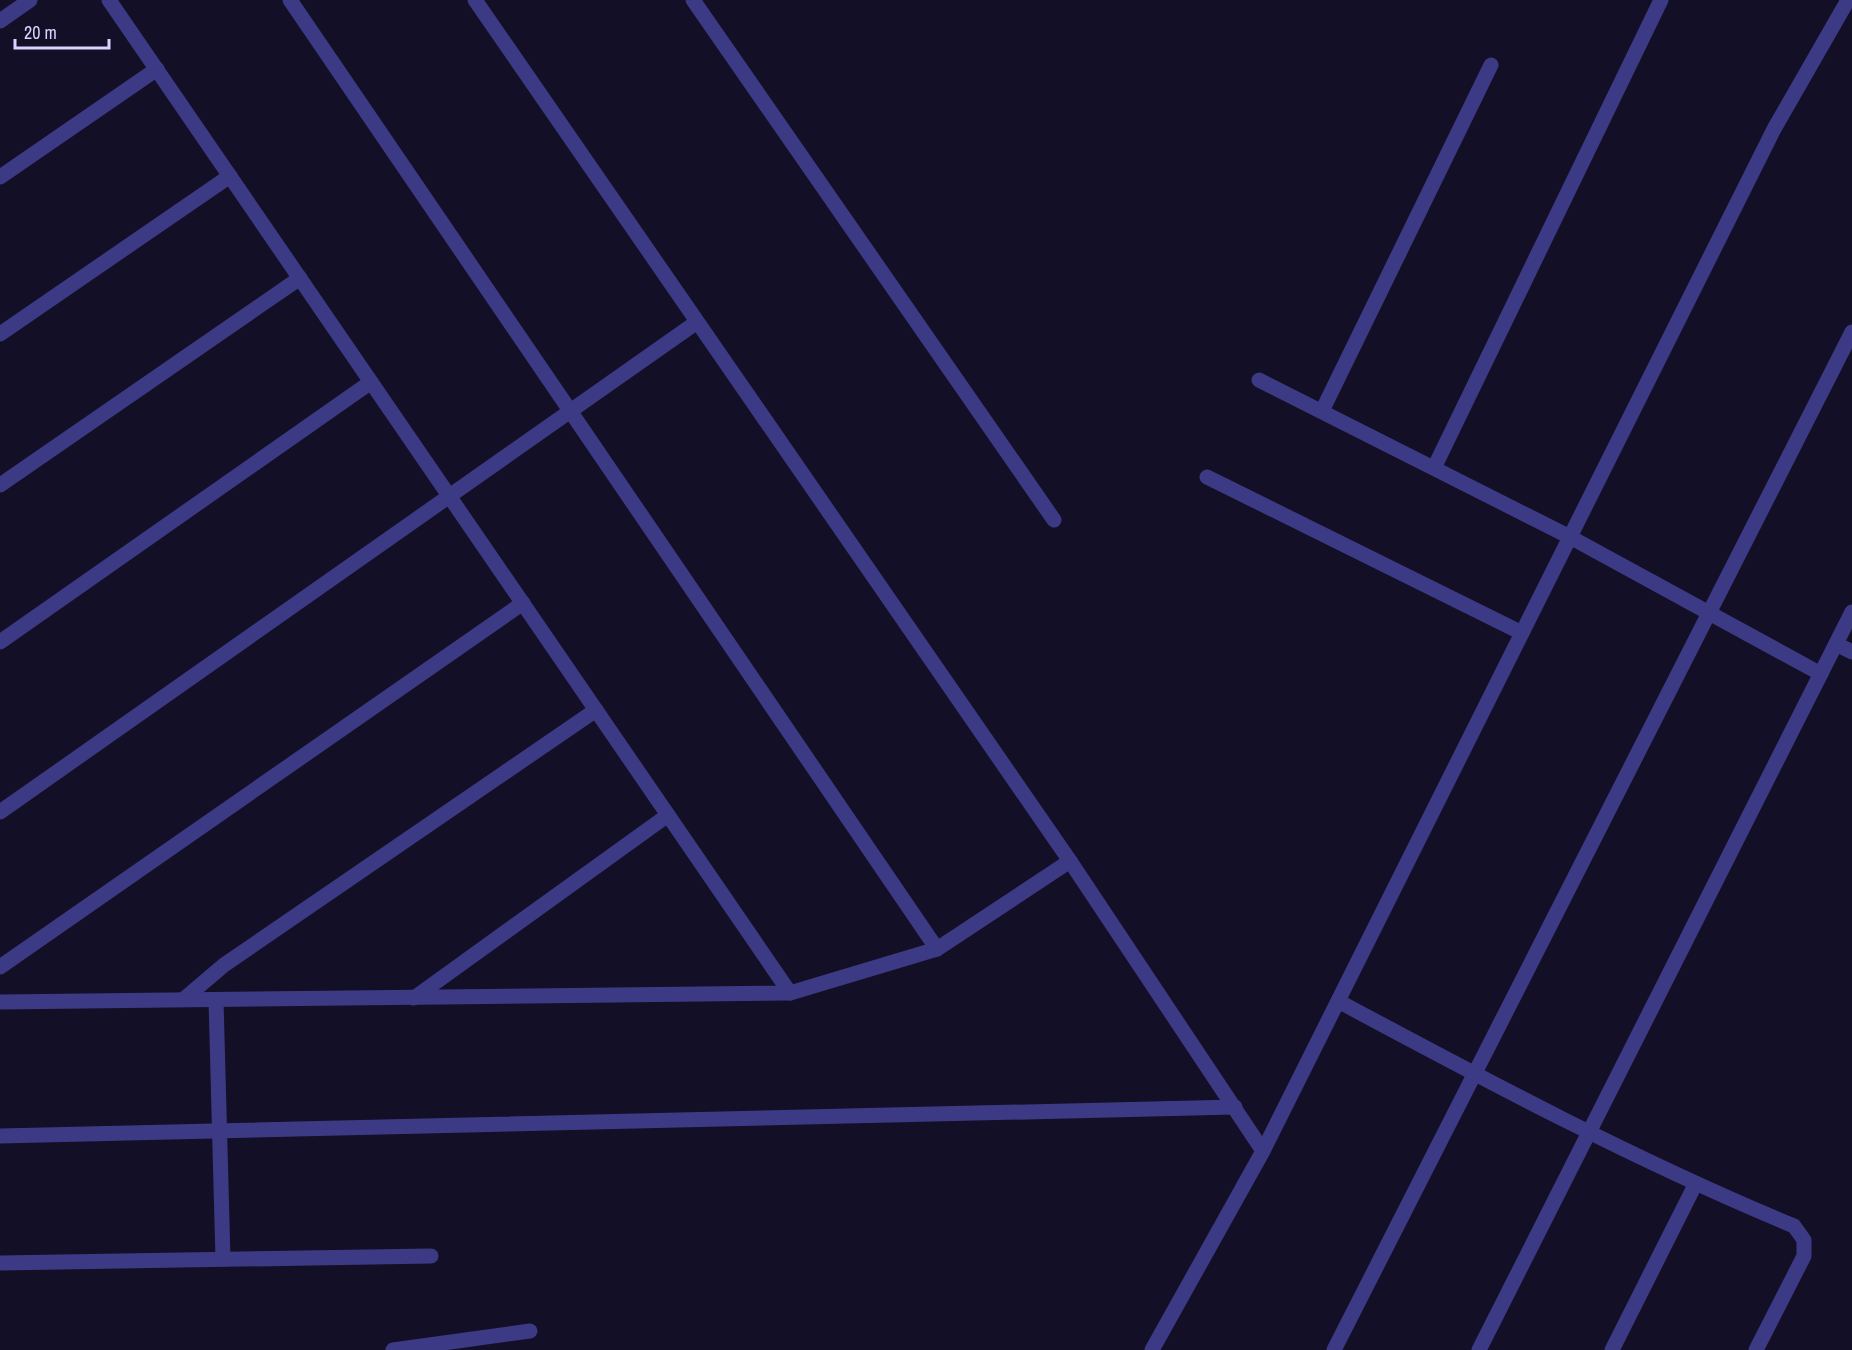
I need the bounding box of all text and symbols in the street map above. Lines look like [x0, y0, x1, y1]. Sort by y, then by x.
scale bar [15, 12, 110, 50]
text: 20 m [24, 20, 57, 45]

